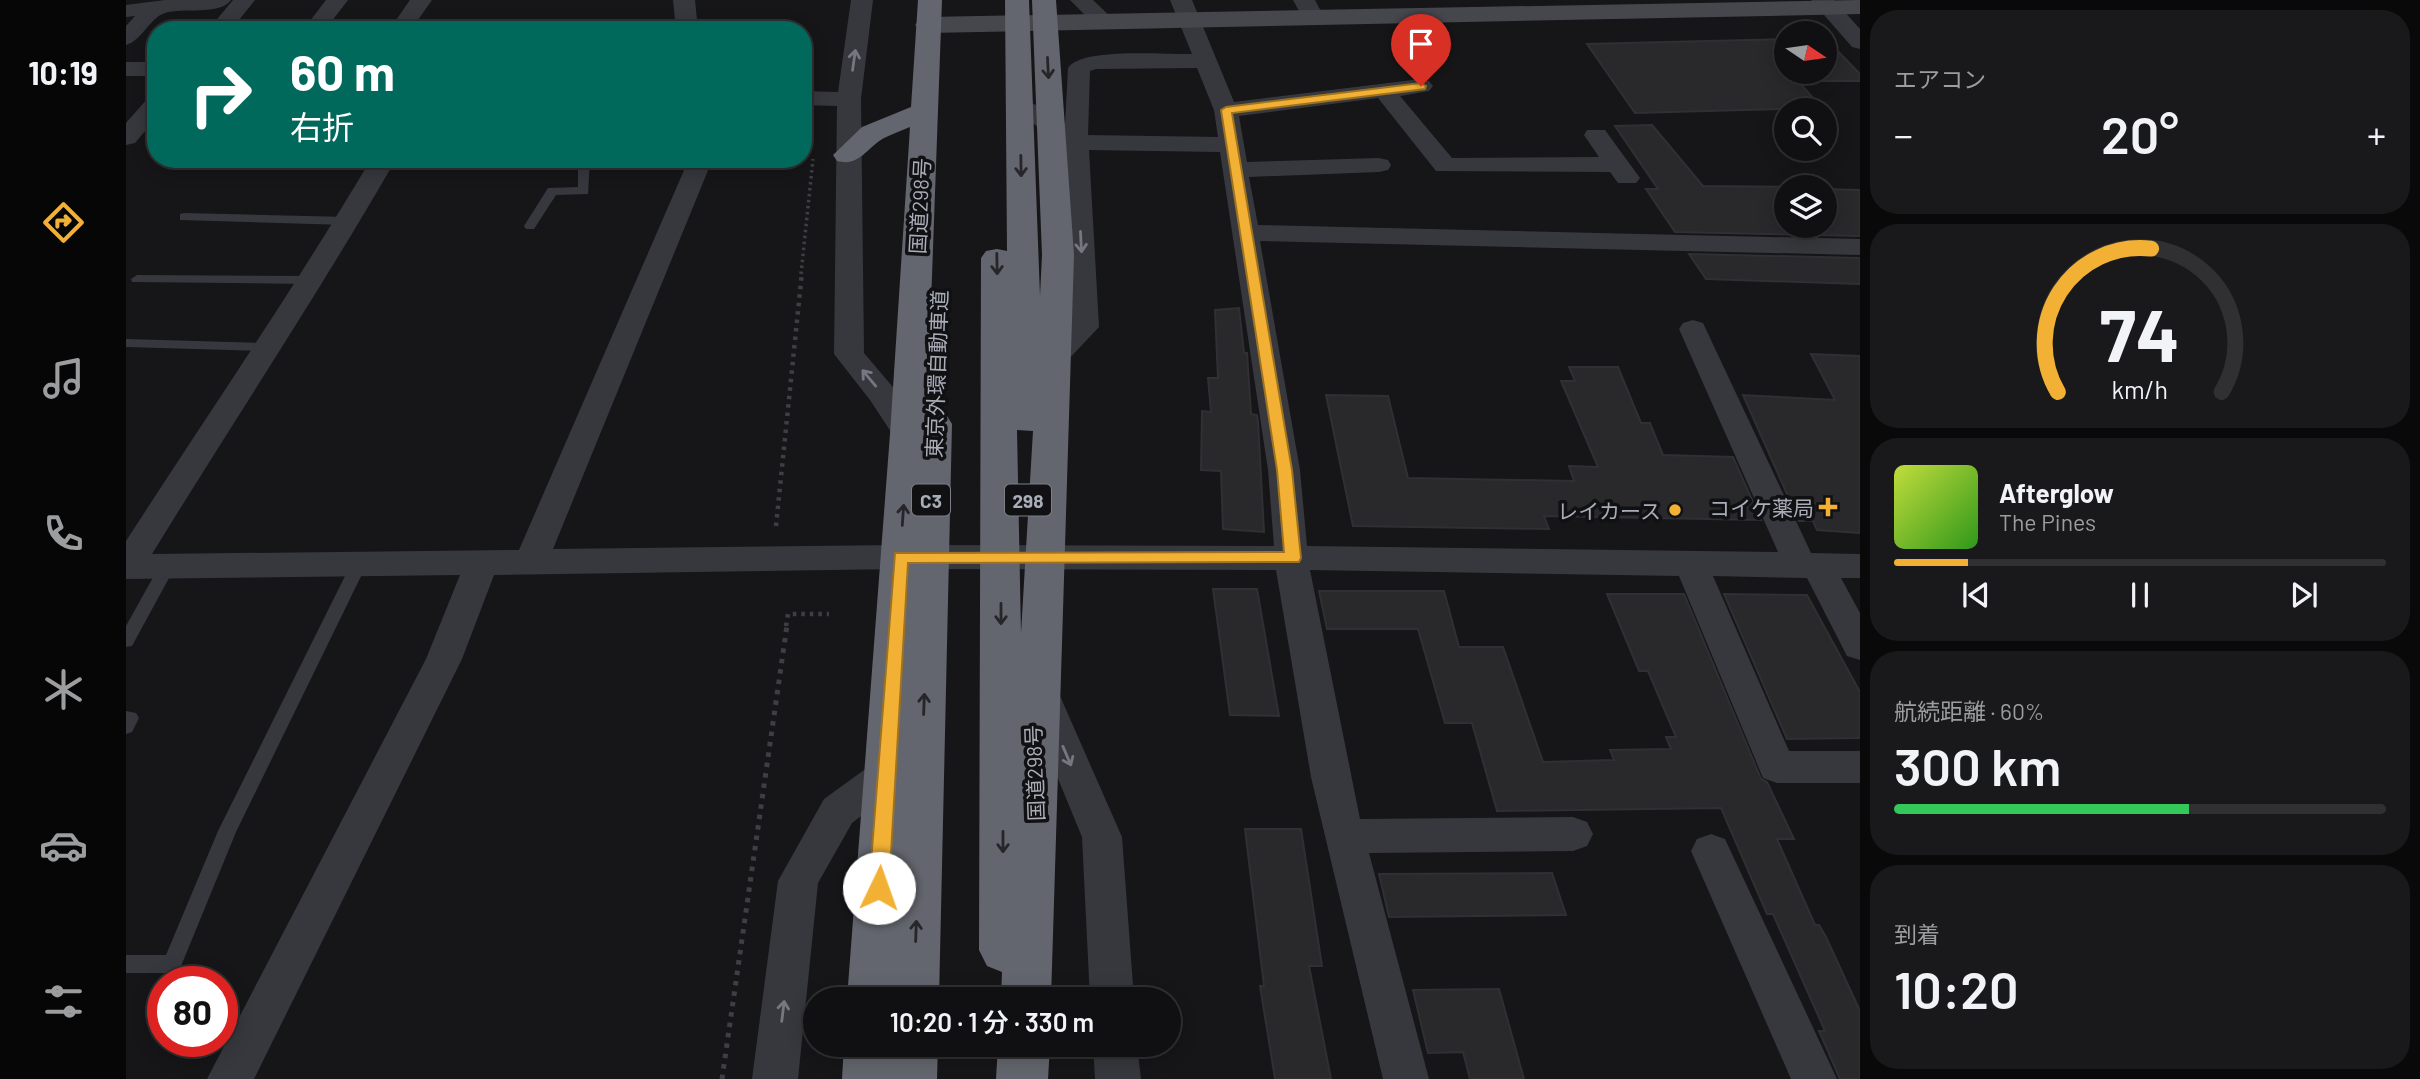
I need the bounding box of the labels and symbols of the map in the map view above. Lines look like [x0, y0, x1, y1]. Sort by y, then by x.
pin [1391, 14, 1451, 86]
north arrow [1774, 21, 1838, 84]
one-way arrow [848, 49, 861, 72]
one-way arrow [1042, 56, 1055, 79]
one-way arrow [1014, 154, 1028, 177]
street label: 国道298号 [904, 157, 934, 255]
one-way arrow [1074, 231, 1087, 254]
one-way arrow [990, 252, 1004, 275]
street label: 東京外環自動車道 [921, 290, 951, 458]
one-way arrow [861, 370, 877, 388]
road number: C3 [912, 485, 950, 516]
road number: 298 [1005, 485, 1051, 516]
place label: コイケ薬局 [1709, 495, 1814, 520]
place label: レイカース [1557, 498, 1661, 523]
marker: コイケ薬局 [1820, 499, 1836, 515]
marker: レイカース [1667, 502, 1683, 518]
one-way arrow [897, 505, 910, 527]
one-way arrow [994, 602, 1008, 625]
one-way arrow [918, 692, 931, 715]
street label: 国道298号 [1020, 725, 1048, 821]
one-way arrow [1062, 745, 1075, 767]
one-way arrow [996, 830, 1010, 853]
position arrow [842, 851, 916, 925]
one-way arrow [910, 920, 923, 943]
speed limit sign: 80 [147, 966, 238, 1057]
one-way arrow [777, 1000, 790, 1023]

